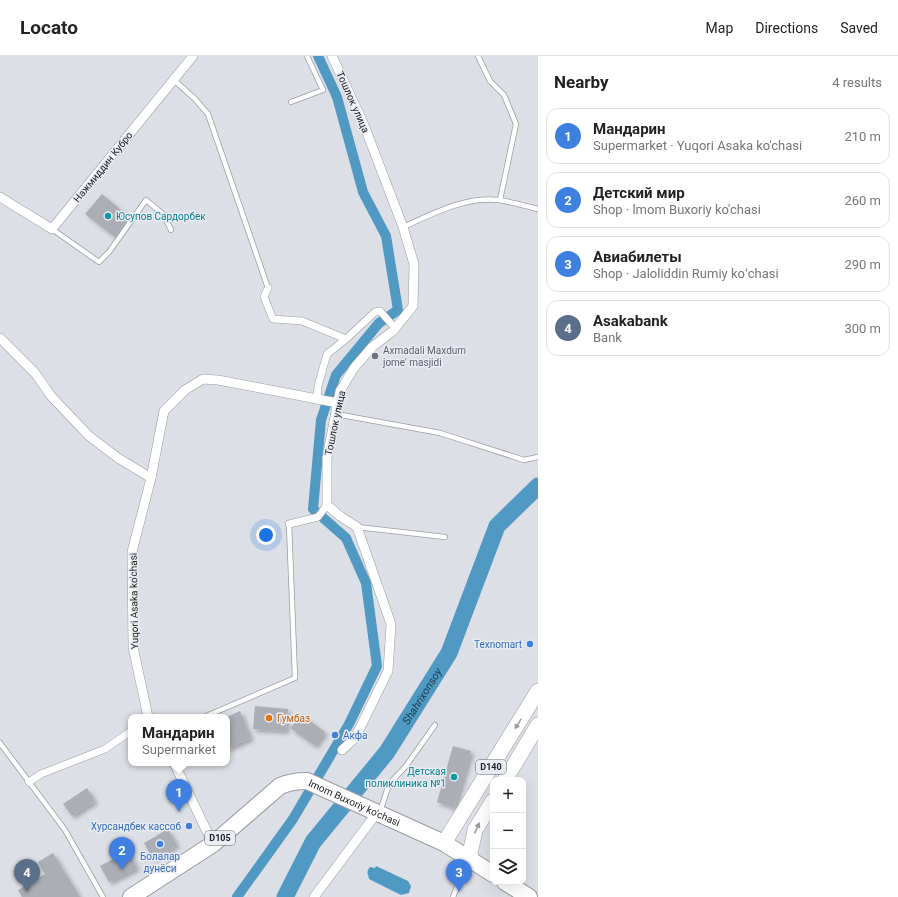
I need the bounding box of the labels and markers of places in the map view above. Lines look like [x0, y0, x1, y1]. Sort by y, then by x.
marker: Юсупов Сардорбек [103, 211, 113, 221]
place label: Юсупов Сардорбек [116, 211, 206, 222]
place label: Axmadali Maxdum jome' masjidi [382, 345, 466, 368]
marker: Axmadali Maxdum jome' masjidi [370, 351, 380, 361]
place label: Texnomart [474, 639, 522, 650]
marker: Texnomart [525, 639, 535, 649]
marker: Гумбаз [264, 713, 274, 723]
place label: Гумбаз [277, 713, 310, 724]
marker: Акфа [330, 730, 340, 740]
place label: Акфа [343, 730, 368, 741]
place label: Детская поликлиника №1 [365, 766, 446, 789]
marker: Детская поликлиника №1 [449, 772, 459, 782]
pin: 1 [166, 779, 192, 812]
place label: Хурсандбек кассоб [91, 821, 181, 832]
marker: Хурсандбек кассоб [184, 821, 194, 831]
pin: 2 [109, 837, 135, 870]
marker: Болалар дунёси [155, 839, 165, 849]
place label: Болалар дунёси [140, 851, 180, 874]
pin: 4 [14, 859, 40, 892]
pin: 3 [446, 859, 472, 892]

